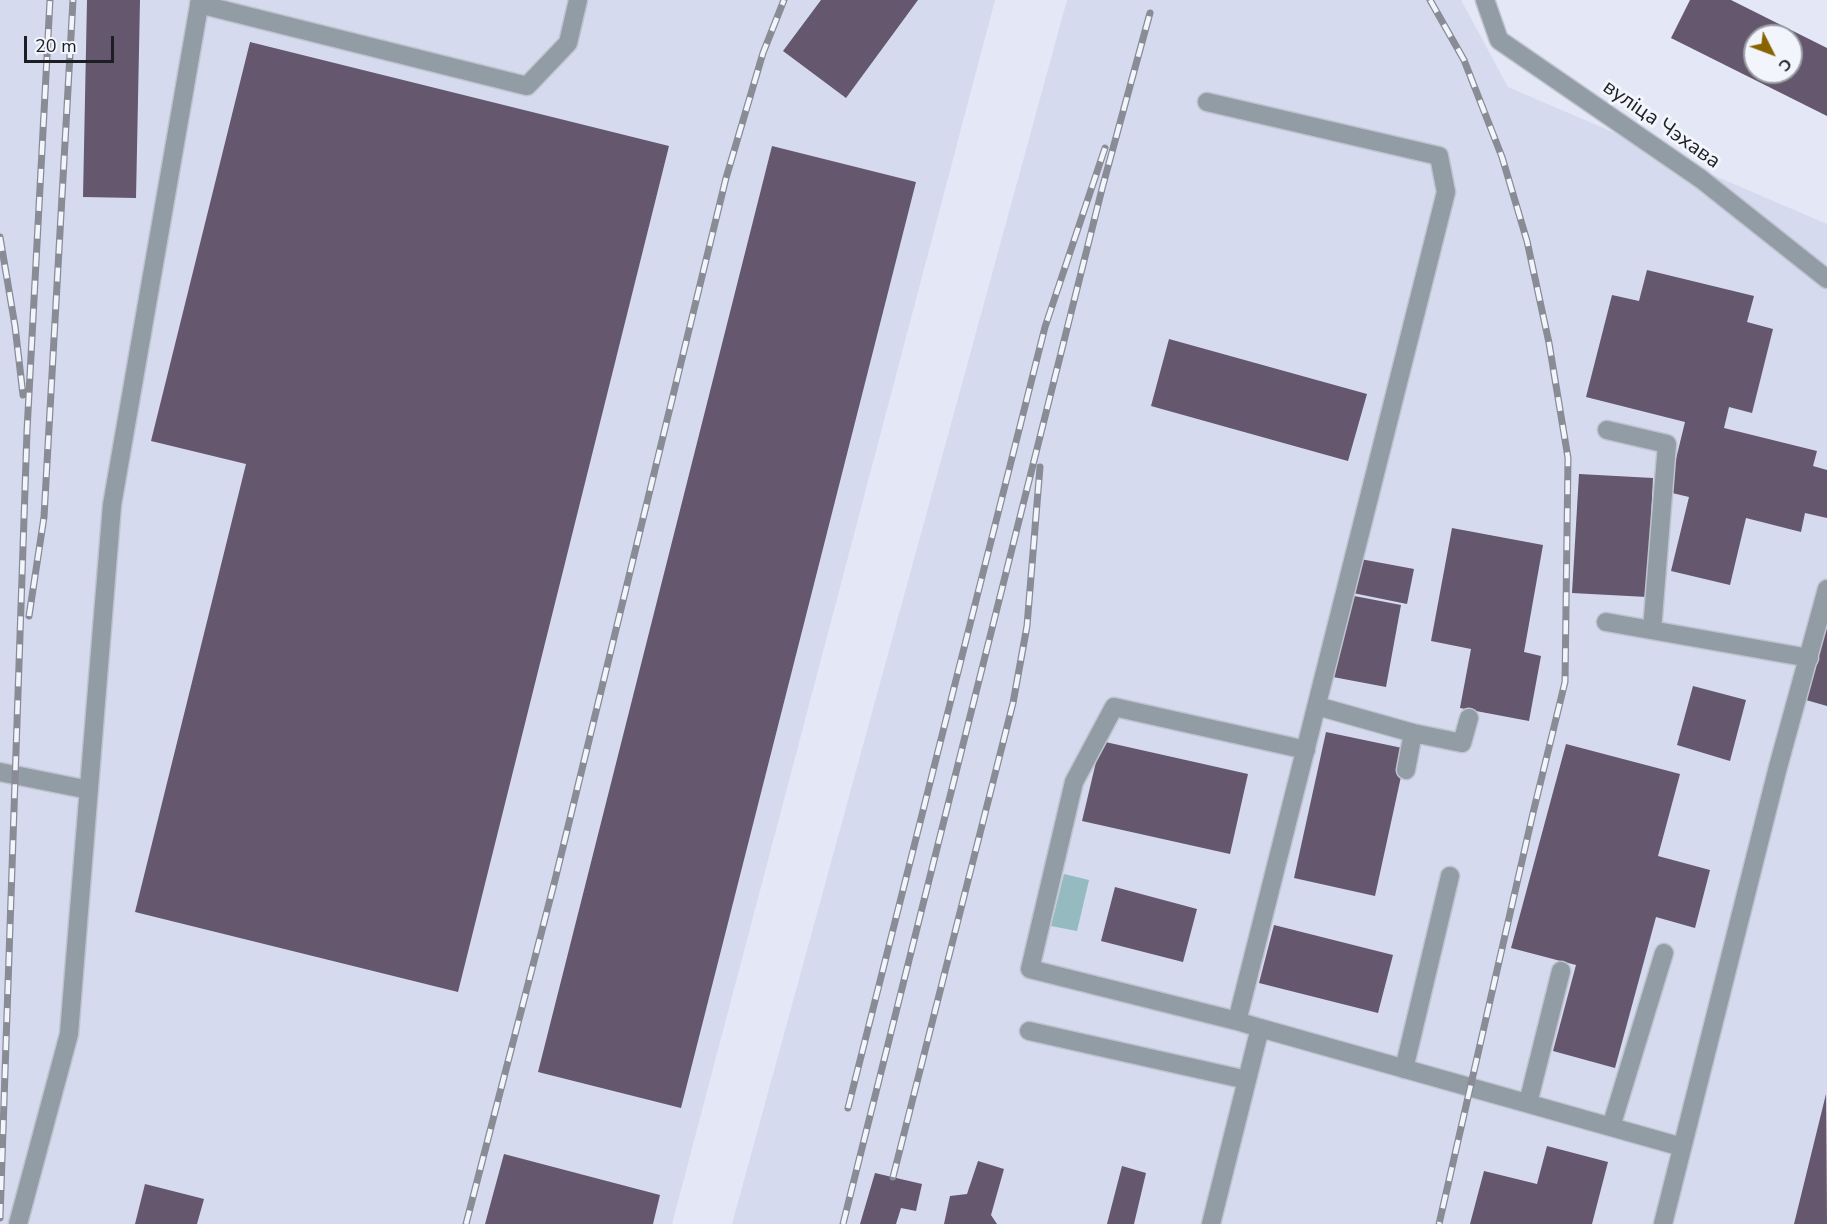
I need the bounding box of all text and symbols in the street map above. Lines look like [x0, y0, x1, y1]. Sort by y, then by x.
scale bar [27, 24, 117, 62]
north arrow [1743, 24, 1803, 84]
text: 20 m [35, 34, 77, 58]
text: С [1773, 53, 1797, 76]
street label: вуліца Чэхава [1597, 75, 1725, 175]

